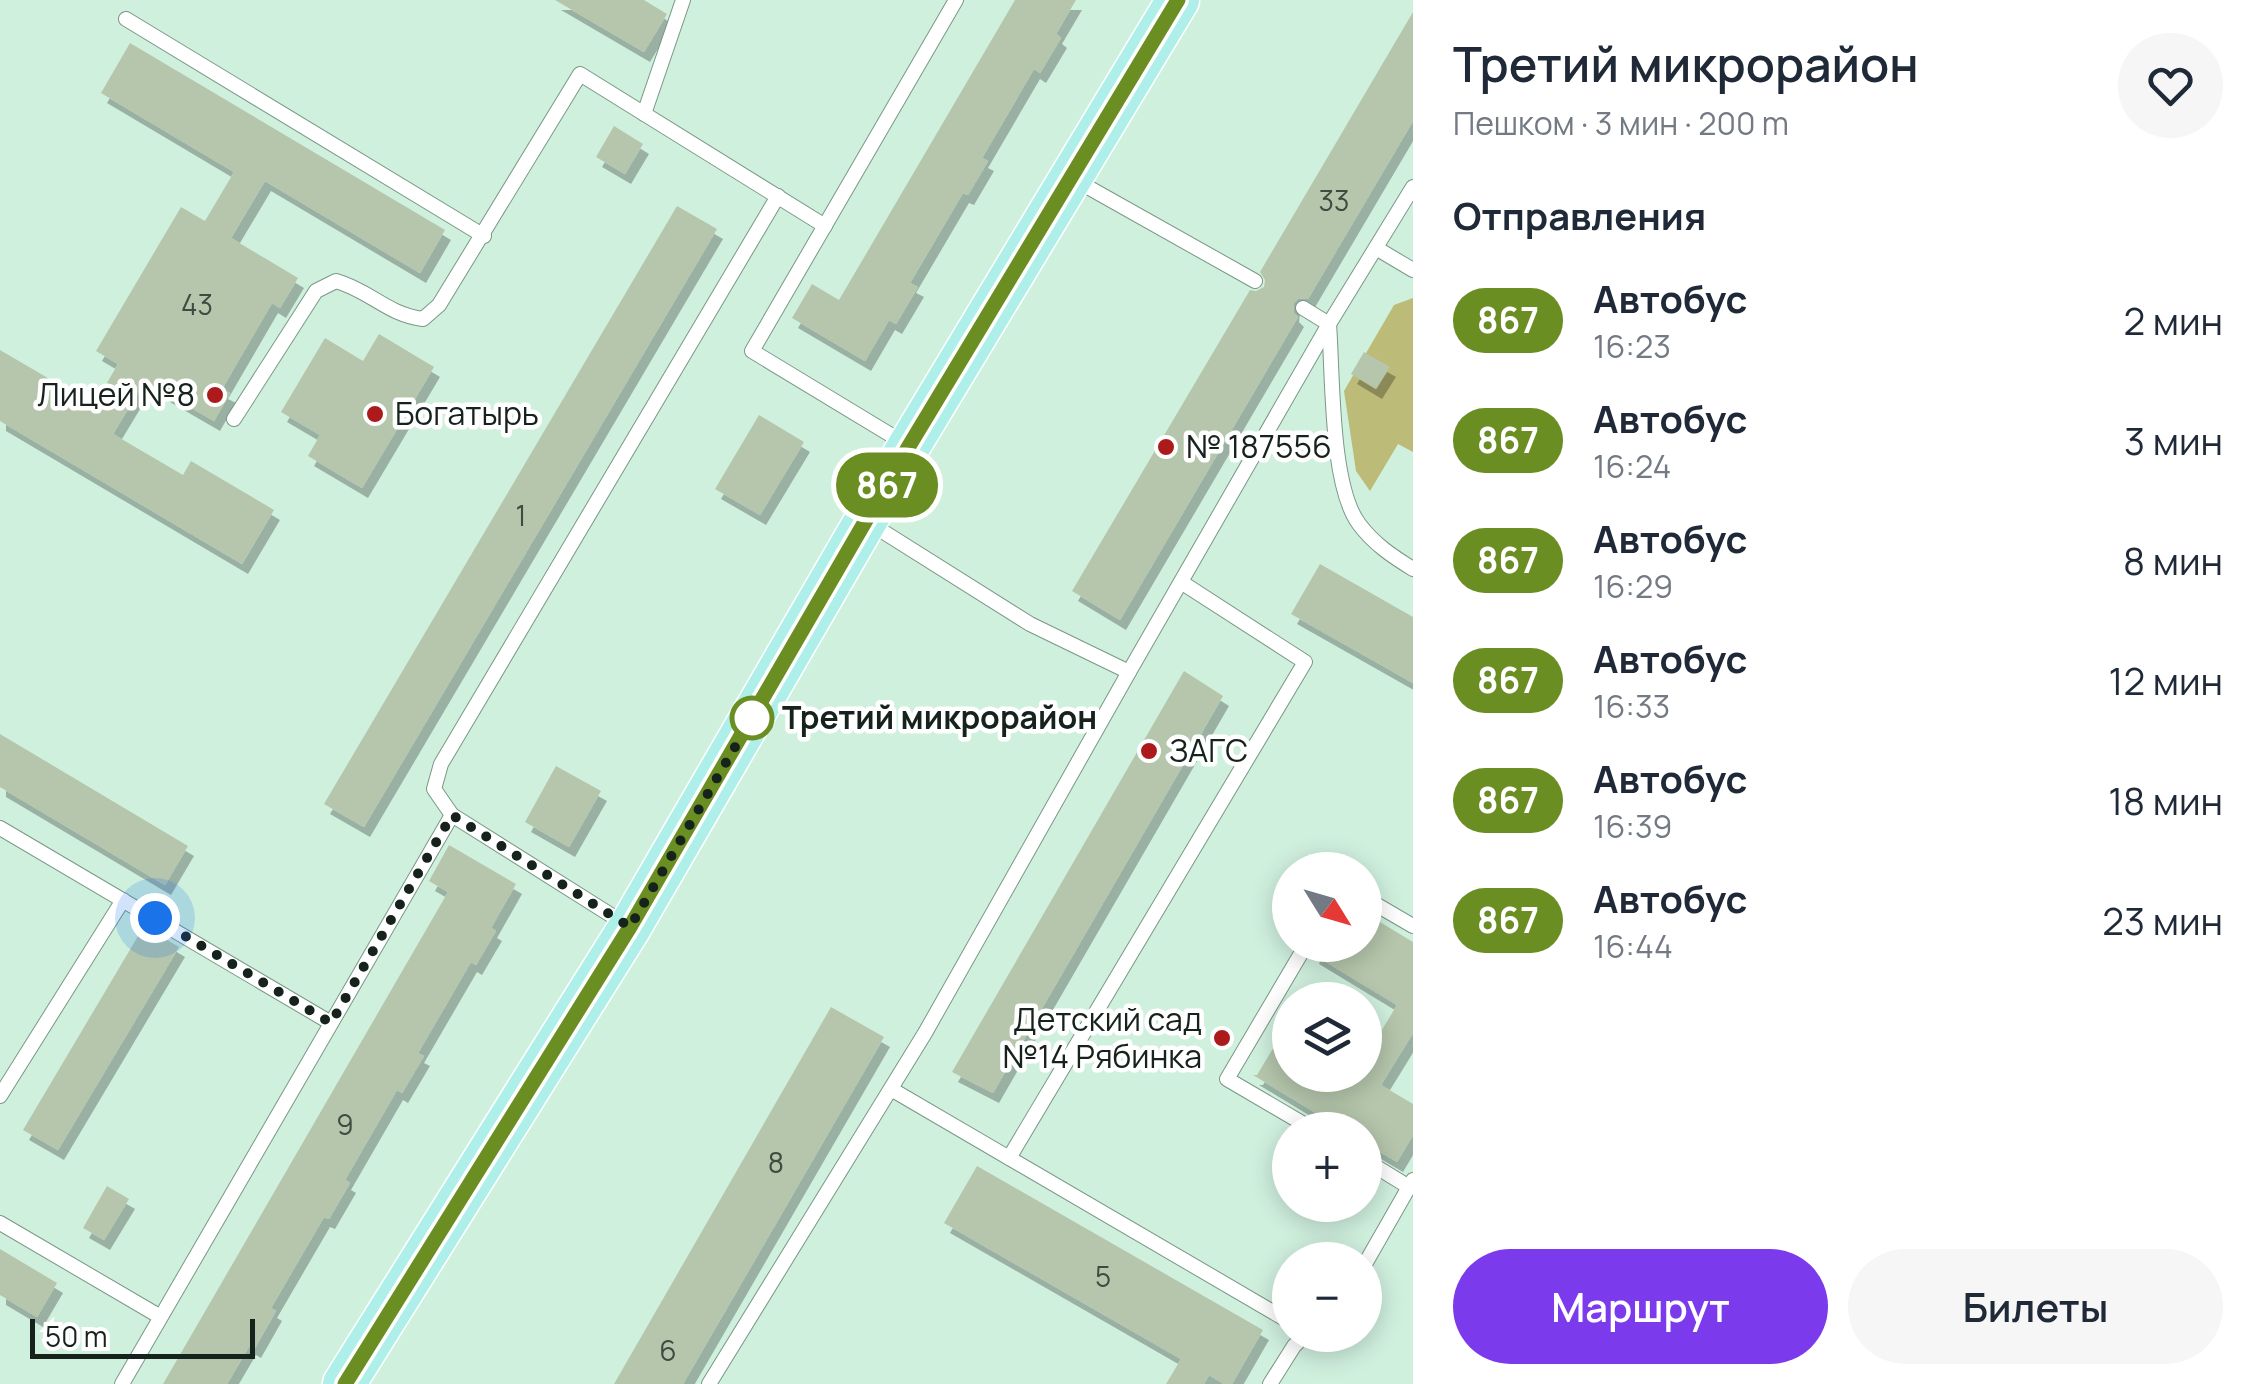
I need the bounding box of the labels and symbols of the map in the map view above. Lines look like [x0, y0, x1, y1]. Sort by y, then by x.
house number: 33 [1319, 181, 1349, 219]
house number: 43 [181, 285, 213, 323]
place label: Лицей №8 [37, 372, 195, 416]
marker: Лицей №8 [204, 384, 226, 406]
place label: Богатырь [395, 391, 539, 435]
marker: Богатырь [364, 403, 386, 425]
place label: № 187556 [1186, 424, 1332, 468]
marker: № 187556 [1155, 436, 1177, 458]
line badge: 867 [830, 452, 944, 518]
house number: 1 [516, 496, 526, 534]
place label: Третий микрорайон [782, 695, 1097, 739]
marker: Третий микрорайон [731, 697, 773, 739]
place label: ЗАГС [1169, 728, 1248, 772]
marker: ЗАГС [1138, 740, 1160, 762]
north arrow [1272, 852, 1382, 962]
your location [130, 893, 180, 943]
place label: Детский сад №14 Рябинка [1002, 997, 1202, 1078]
marker: Детский сад №14 Рябинка [1211, 1027, 1233, 1049]
house number: 9 [336, 1105, 354, 1143]
house number: 8 [768, 1143, 784, 1181]
house number: 5 [1095, 1257, 1111, 1295]
scale bar [30, 1314, 255, 1358]
house number: 6 [659, 1331, 677, 1369]

